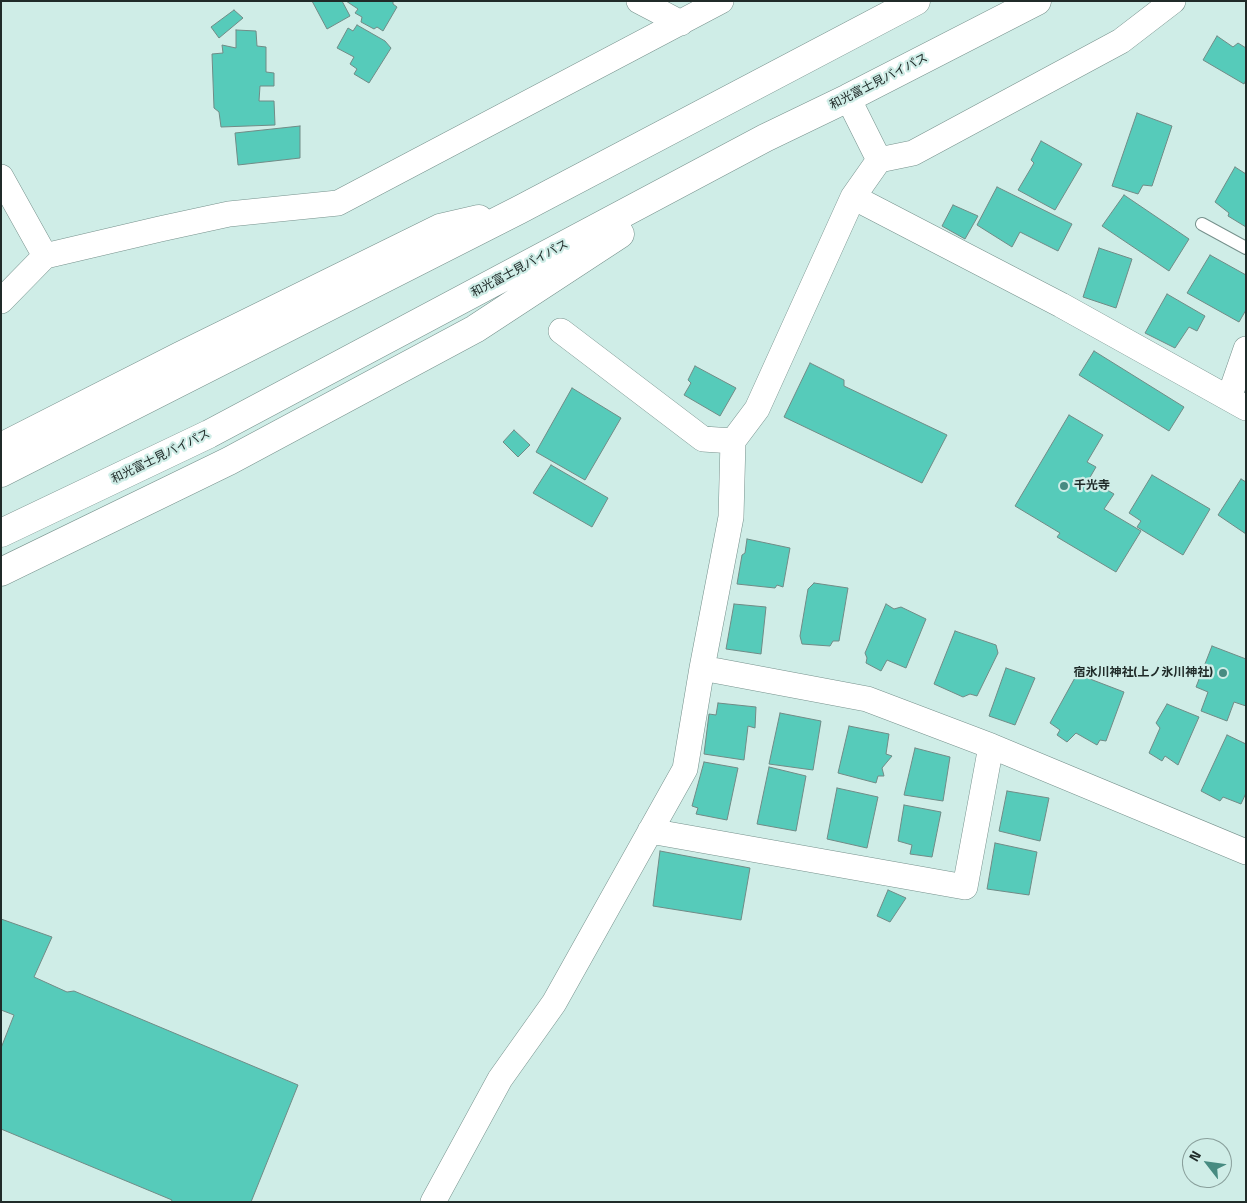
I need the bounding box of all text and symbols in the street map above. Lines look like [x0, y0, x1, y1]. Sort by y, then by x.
street label: 和光富士見バイパス [828, 51, 930, 113]
street label: 和光富士見バイパス [469, 237, 571, 301]
street label: 和光富士見バイパス [109, 427, 213, 487]
place label: 千光寺 [1074, 479, 1110, 493]
marker: 千光寺 [1058, 480, 1070, 492]
place label: 宿氷川神社(上ノ氷川神社) [1074, 666, 1213, 680]
marker: 宿氷川神社(上ノ氷川神社) [1217, 667, 1229, 679]
north arrow [1182, 1138, 1232, 1188]
text: N [1183, 1146, 1206, 1165]

